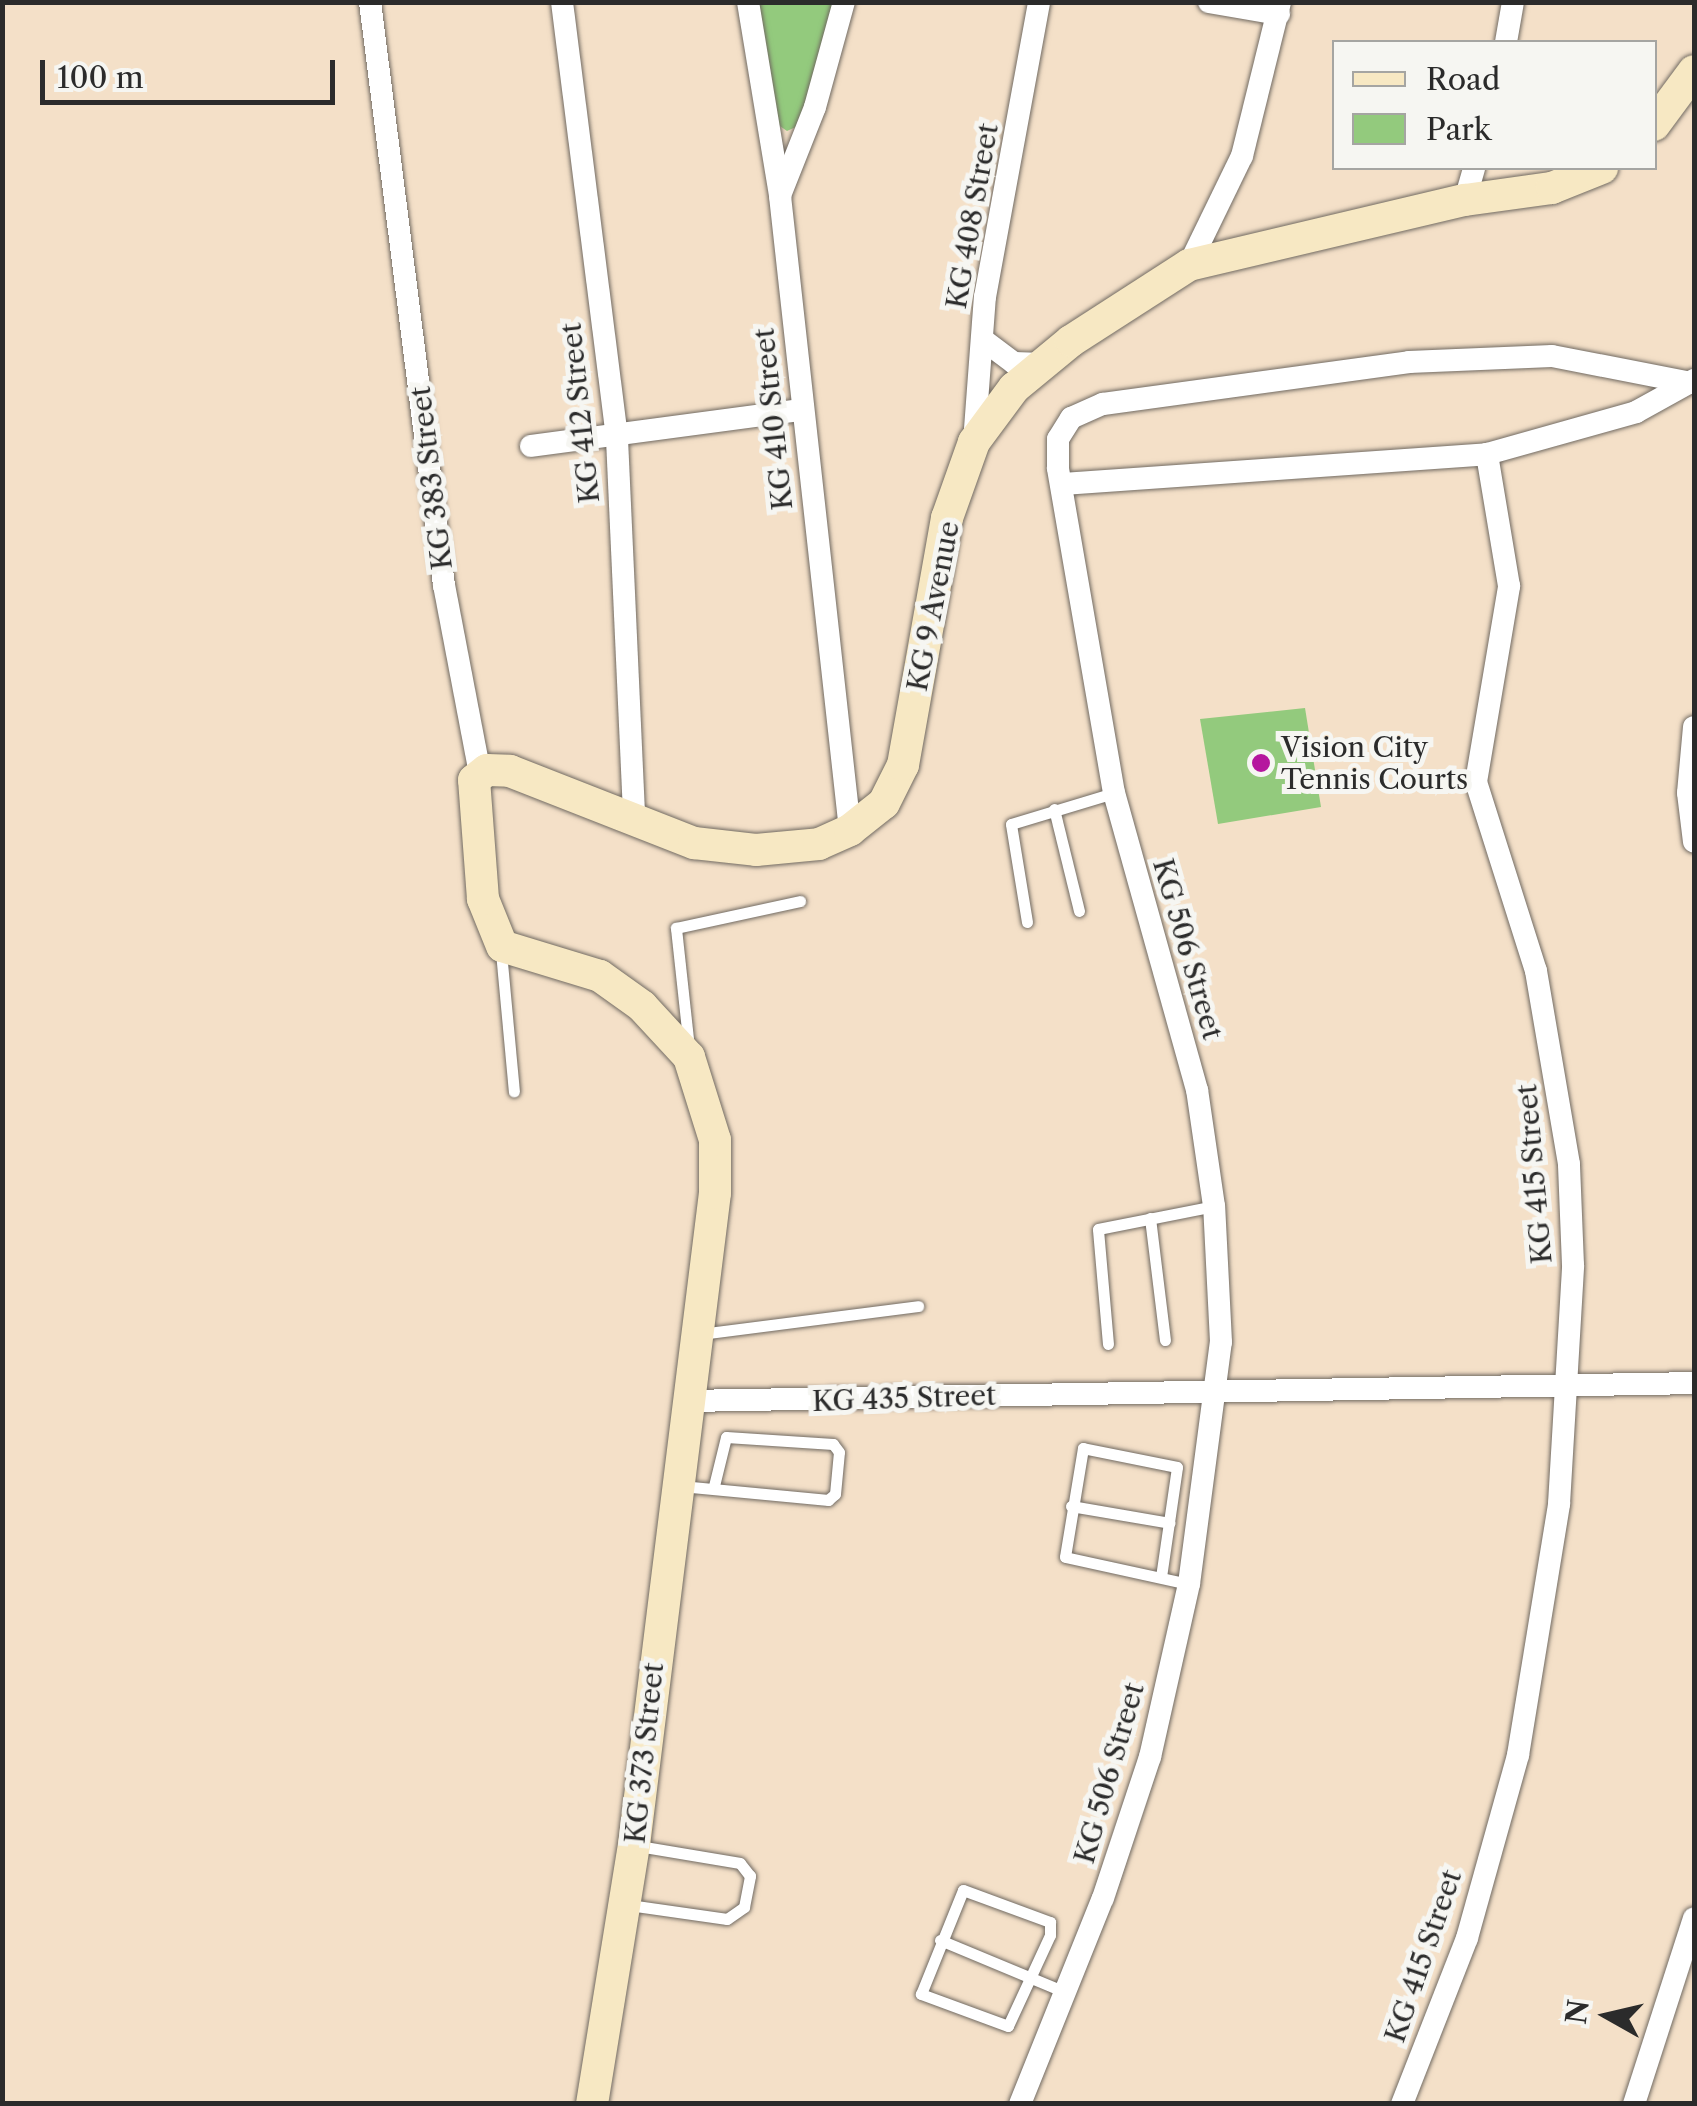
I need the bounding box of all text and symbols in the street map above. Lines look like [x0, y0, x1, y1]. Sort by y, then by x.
scale bar [45, 40, 340, 102]
legend [1332, 40, 1657, 170]
text: 100 m [57, 59, 144, 96]
text: Road [1426, 61, 1500, 98]
text: Park [1426, 111, 1491, 148]
street label: KG 408 Street [939, 121, 1005, 311]
street label: KG 412 Street [554, 321, 606, 505]
street label: KG 410 Street [747, 326, 799, 512]
street label: KG 383 Street [403, 384, 459, 572]
street label: KG 9 Avenue [900, 518, 966, 694]
place label: Vision City Tennis Courts [1281, 730, 1468, 796]
marker: Vision City Tennis Courts [1250, 752, 1272, 774]
street label: KG 506 Street [1146, 855, 1230, 1043]
street label: KG 415 Street [1509, 1083, 1559, 1265]
street label: KG 435 Street [812, 1378, 996, 1418]
street label: KG 373 Street [618, 1661, 670, 1845]
street label: KG 506 Street [1067, 1679, 1151, 1867]
street label: KG 415 Street [1378, 1865, 1468, 2047]
north arrow [1557, 1966, 1657, 2066]
text: N [1559, 1997, 1596, 2026]

